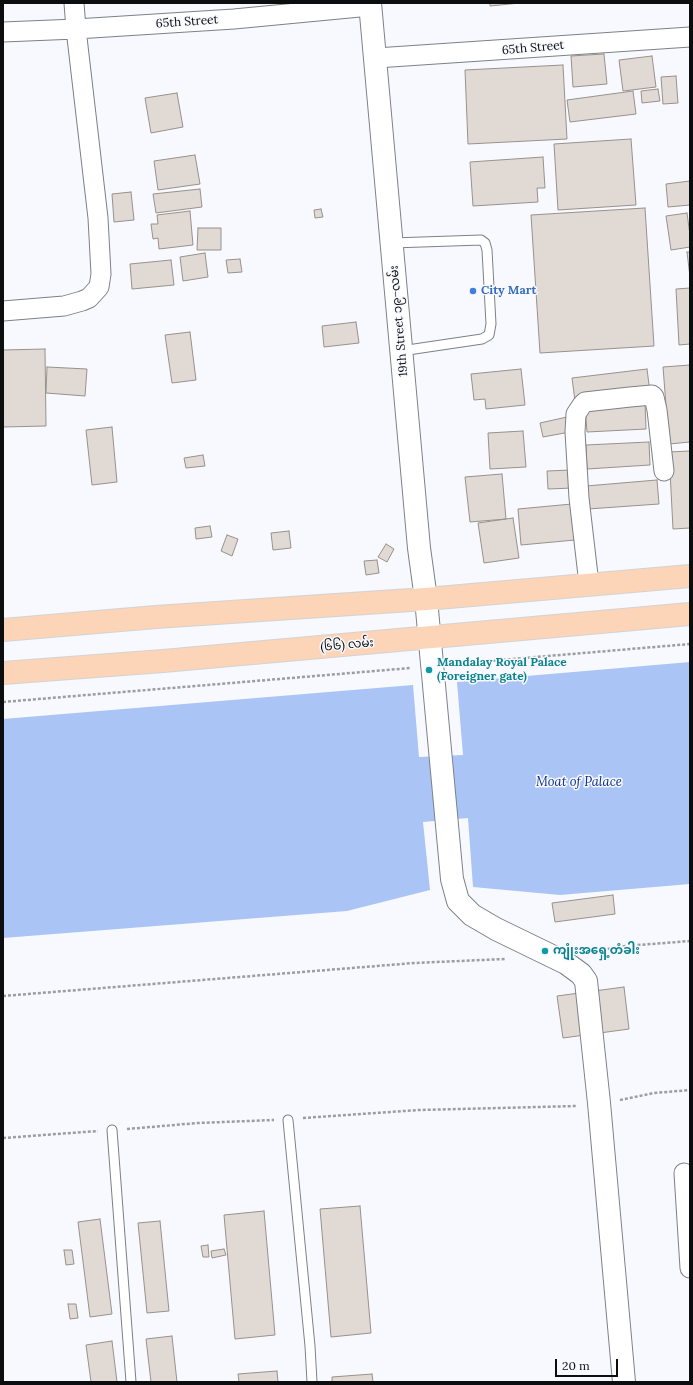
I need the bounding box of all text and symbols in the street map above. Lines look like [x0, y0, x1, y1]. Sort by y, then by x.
street label: 65th Street [155, 13, 219, 31]
street label: 65th Street [501, 38, 565, 58]
street label: 19th Street ၁၉−လမ်း [387, 265, 411, 377]
place label: City Mart [481, 284, 536, 298]
marker: City Mart [468, 286, 478, 296]
street label: (၆၆) လမ်း [320, 635, 374, 655]
place label: Mandalay Royal Palace (Foreigner gate) [437, 656, 567, 684]
marker: Mandalay Royal Palace (Foreigner gate) [424, 665, 434, 675]
water label: Moat of Palace [536, 774, 622, 790]
place label: ကျုံးအရှေ့တံခါး [553, 944, 640, 958]
marker: ကျုံးအရှေ့တံခါး [540, 946, 550, 956]
scale bar [557, 1351, 620, 1377]
text: 20 m [562, 1358, 590, 1373]

